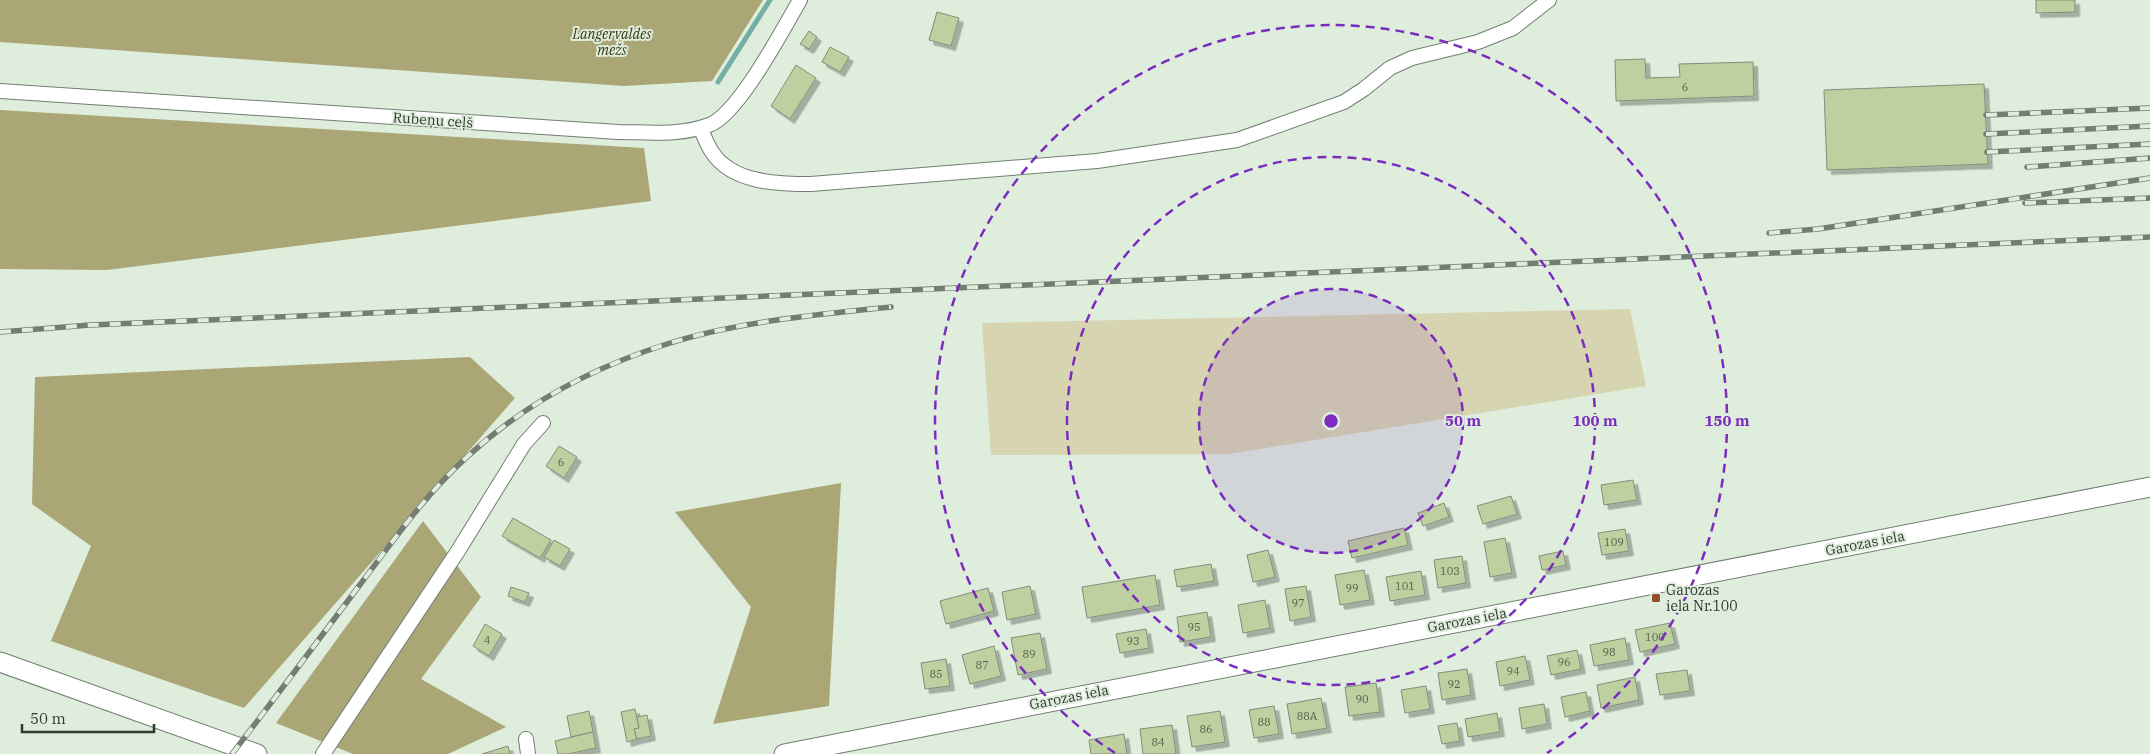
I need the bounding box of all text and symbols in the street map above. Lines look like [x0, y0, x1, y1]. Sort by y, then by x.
park label: Langervaldes mežs [571, 25, 652, 59]
house number: 6 [1682, 80, 1688, 94]
street label: Rubeņu ceļš [392, 108, 474, 132]
text: 50 m [1445, 411, 1481, 430]
text: 100 m [1572, 411, 1618, 430]
text: 150 m [1704, 411, 1750, 430]
centre of rings [1322, 412, 1340, 430]
house number: 6 [558, 455, 564, 469]
street label: Garozas iela [1824, 526, 1907, 560]
house number: 109 [1604, 535, 1624, 549]
house number: 103 [1440, 564, 1460, 578]
house number: 101 [1395, 579, 1415, 593]
house number: 99 [1345, 581, 1359, 595]
place label: Garozas iela Nr.100 [1666, 581, 1738, 615]
marker: Garozas iela Nr.100 [1650, 592, 1662, 604]
house number: 97 [1291, 596, 1305, 610]
street label: Garozas iela [1426, 603, 1509, 637]
house number: 95 [1187, 620, 1201, 634]
house number: 100 [1645, 630, 1665, 644]
house number: 4 [484, 633, 491, 647]
house number: 93 [1126, 634, 1140, 648]
house number: 98 [1602, 645, 1616, 659]
house number: 89 [1022, 647, 1036, 661]
house number: 96 [1557, 655, 1571, 669]
house number: 87 [975, 658, 989, 672]
house number: 94 [1506, 664, 1520, 678]
house number: 85 [929, 667, 943, 681]
house number: 92 [1447, 677, 1461, 691]
street label: Garozas iela [1028, 680, 1111, 714]
house number: 90 [1355, 692, 1369, 706]
scale bar [22, 702, 155, 734]
text: 50 m [30, 709, 66, 728]
house number: 88A [1297, 709, 1318, 723]
house number: 88 [1257, 715, 1271, 729]
house number: 86 [1199, 722, 1213, 736]
house number: 84 [1151, 735, 1165, 749]

